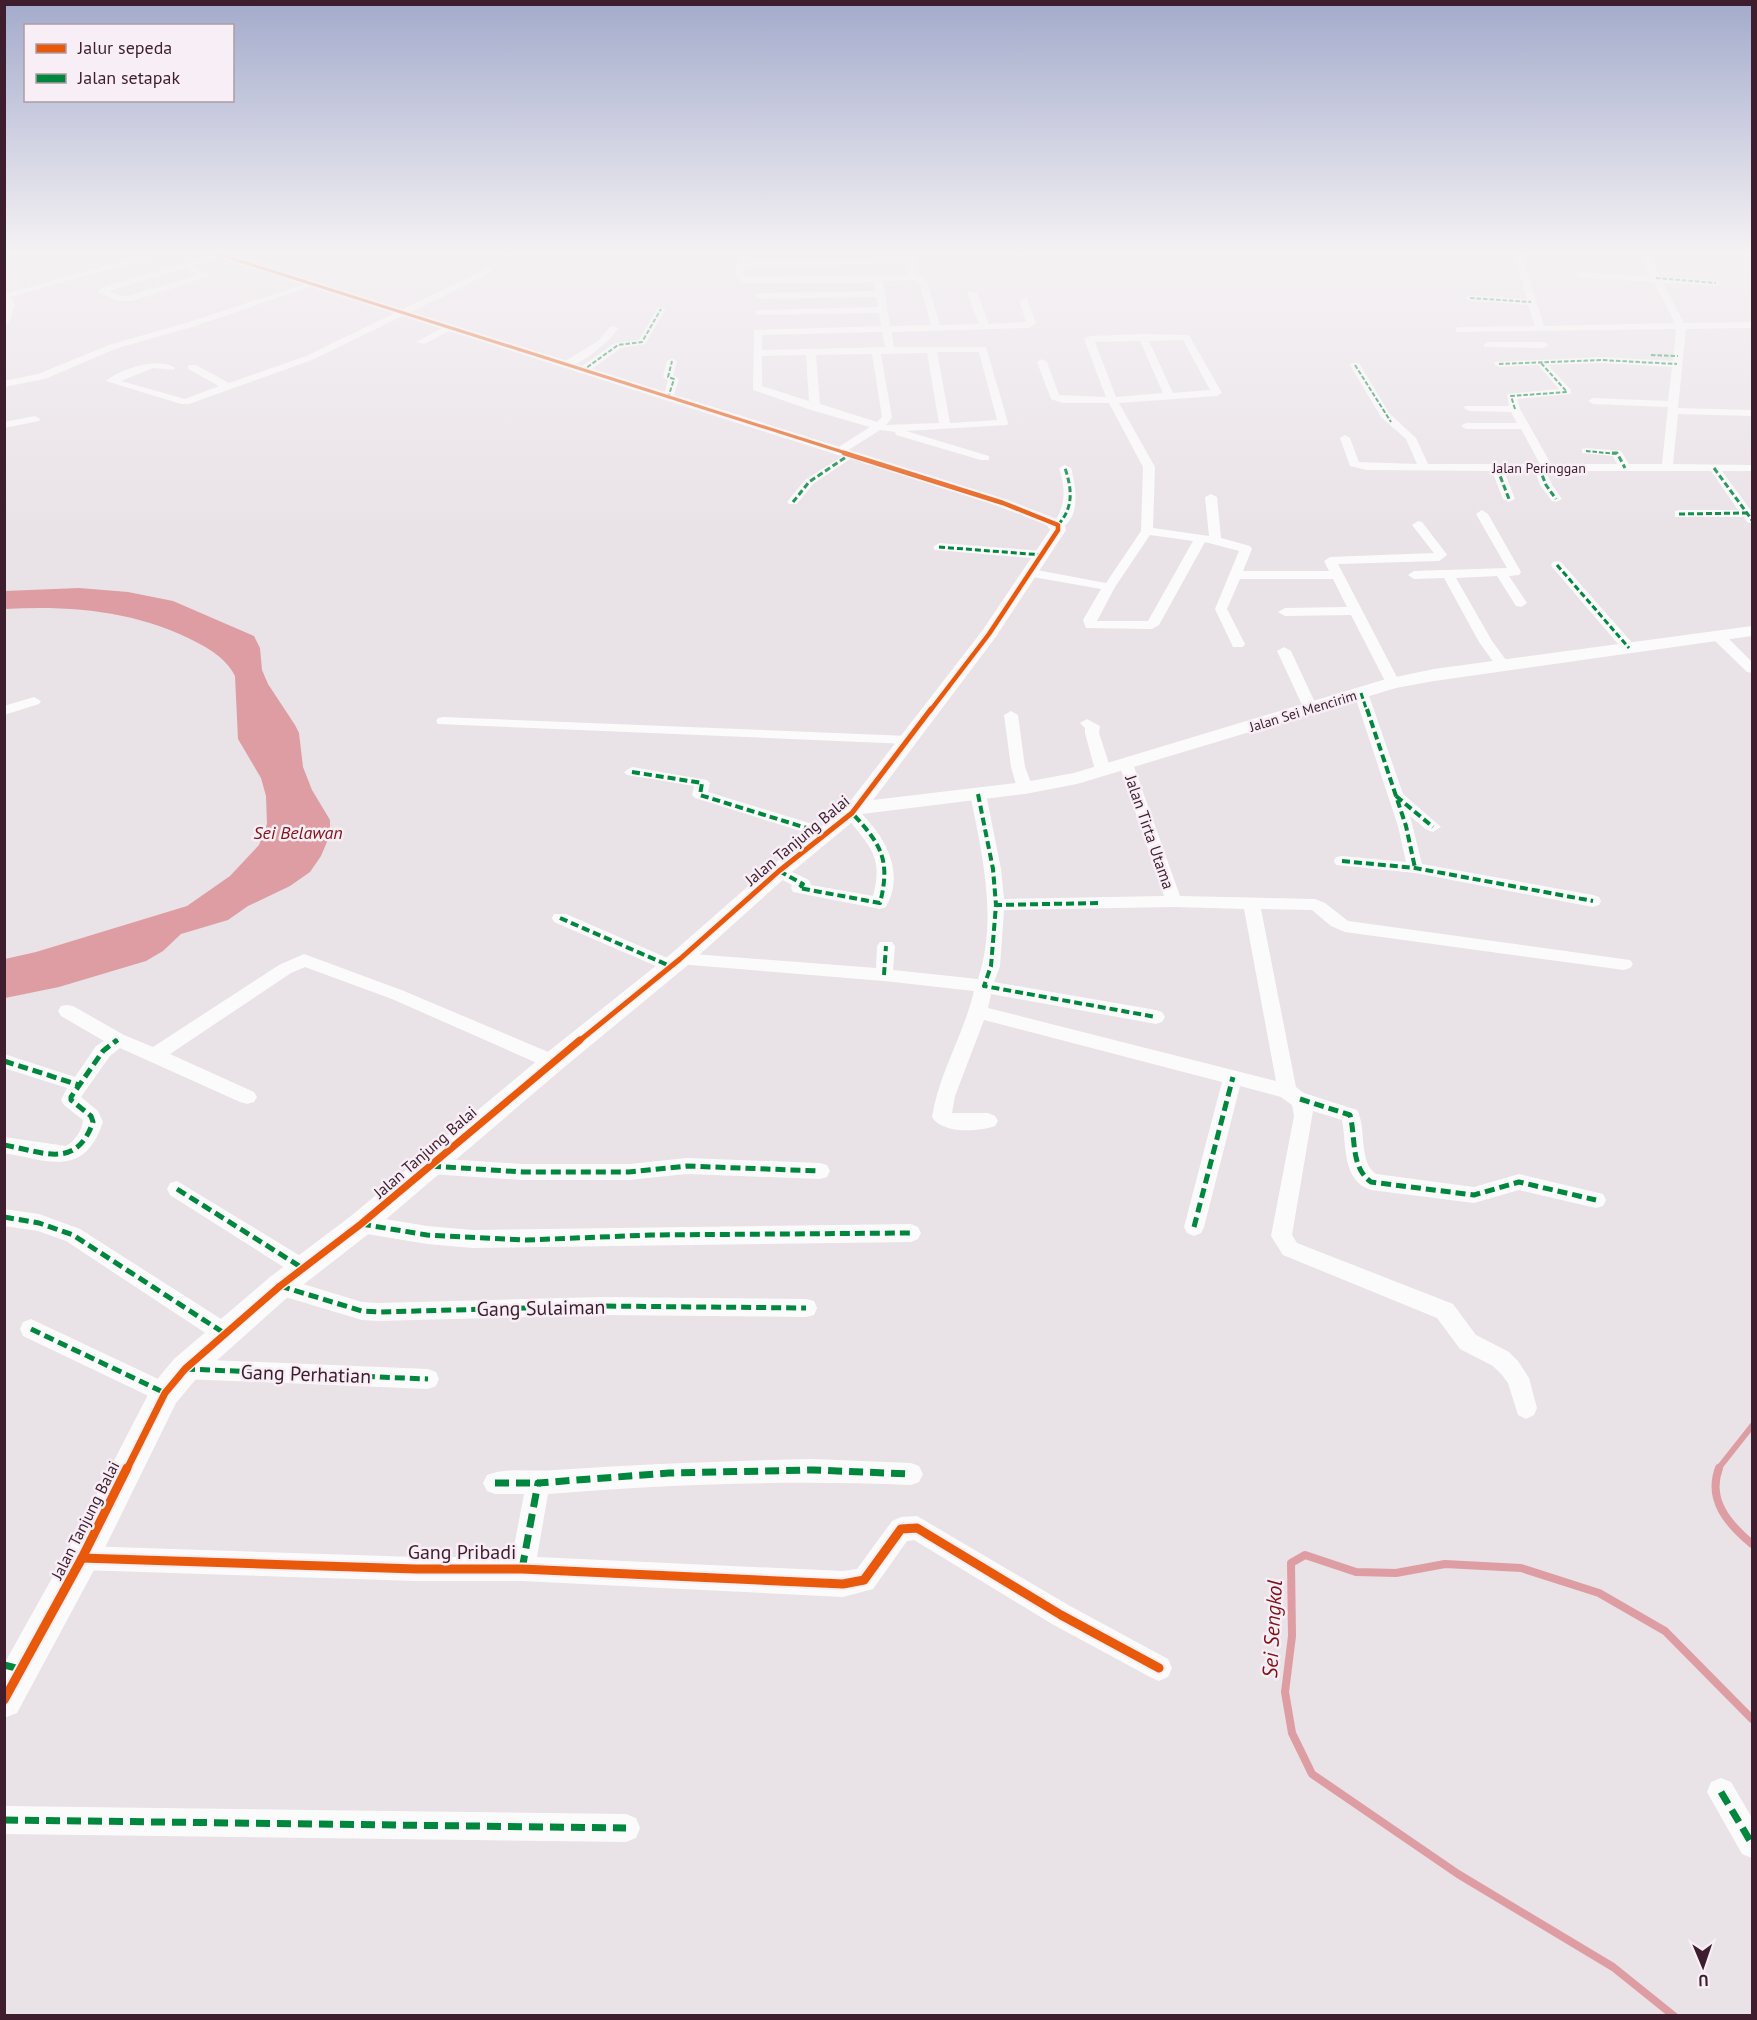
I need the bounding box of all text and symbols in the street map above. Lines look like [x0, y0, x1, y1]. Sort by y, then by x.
legend [24, 24, 234, 102]
text: Jalur sepeda [77, 36, 172, 59]
text: Jalan setapak [77, 66, 180, 89]
street label: Jalan Peringgan [1491, 459, 1586, 477]
street label: Jalan Sei Mencirim [1246, 686, 1359, 736]
street label: Jalan Tirta Utama [1121, 771, 1179, 892]
street label: Jalan Tanjung Balai [740, 790, 853, 890]
water label: Sei Belawan [253, 821, 343, 844]
street label: Jalan Tanjung Balai [369, 1102, 481, 1203]
street label: Gang Sulaiman [476, 1294, 606, 1322]
street label: Gang Perhatian [240, 1359, 372, 1389]
street label: Jalan Tanjung Balai [46, 1457, 123, 1583]
street label: Gang Pribadi [408, 1539, 516, 1565]
water label: Sei Sengkol [1256, 1579, 1288, 1679]
north arrow [1673, 1936, 1733, 1996]
text: U [1698, 1971, 1709, 1991]

